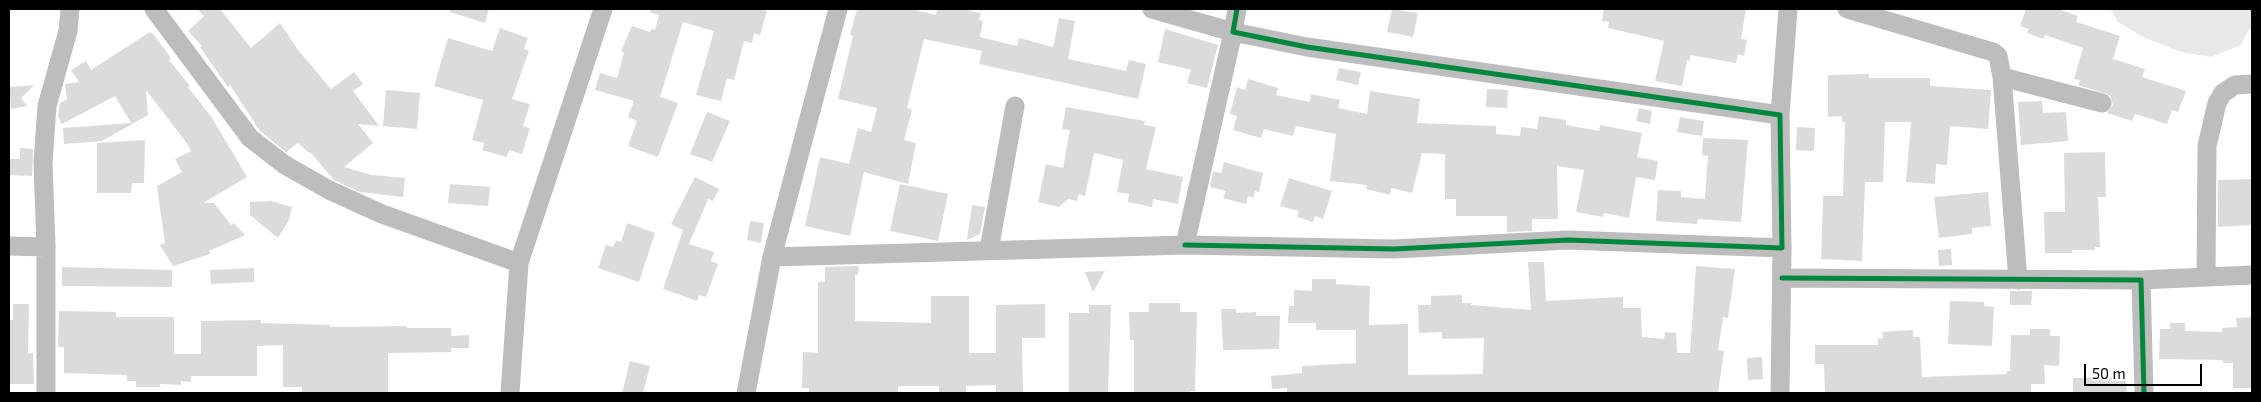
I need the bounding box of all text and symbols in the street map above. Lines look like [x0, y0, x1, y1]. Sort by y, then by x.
scale bar [2086, 354, 2204, 386]
text: 50 m [2092, 364, 2126, 382]

